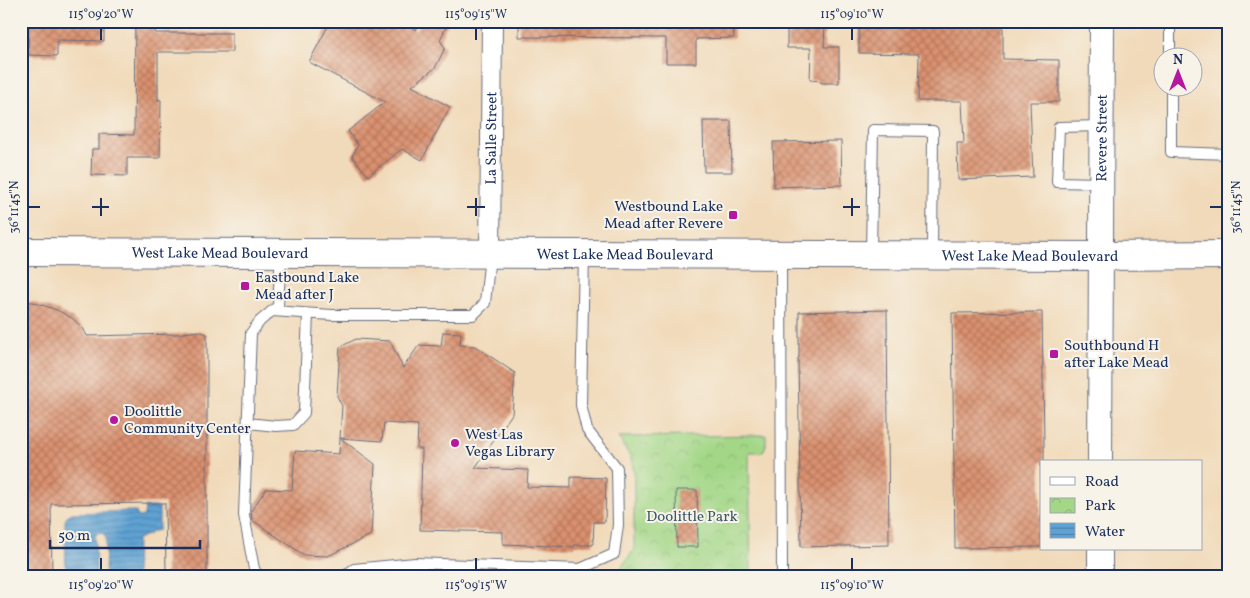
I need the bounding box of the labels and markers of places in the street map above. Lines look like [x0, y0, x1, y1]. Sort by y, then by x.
place label: Westbound Lake Mead after Revere [604, 197, 723, 235]
marker: Westbound Lake Mead after Revere [727, 209, 739, 221]
place label: Eastbound Lake Mead after J [255, 268, 359, 306]
marker: Eastbound Lake Mead after J [239, 280, 251, 292]
place label: Southbound H after Lake Mead [1064, 336, 1169, 374]
marker: Southbound H after Lake Mead [1048, 348, 1060, 360]
place label: Doolittle Community Center [124, 402, 251, 440]
marker: Doolittle Community Center [108, 414, 120, 426]
place label: West Las Vegas Library [465, 425, 555, 463]
marker: West Las Vegas Library [449, 437, 461, 449]

